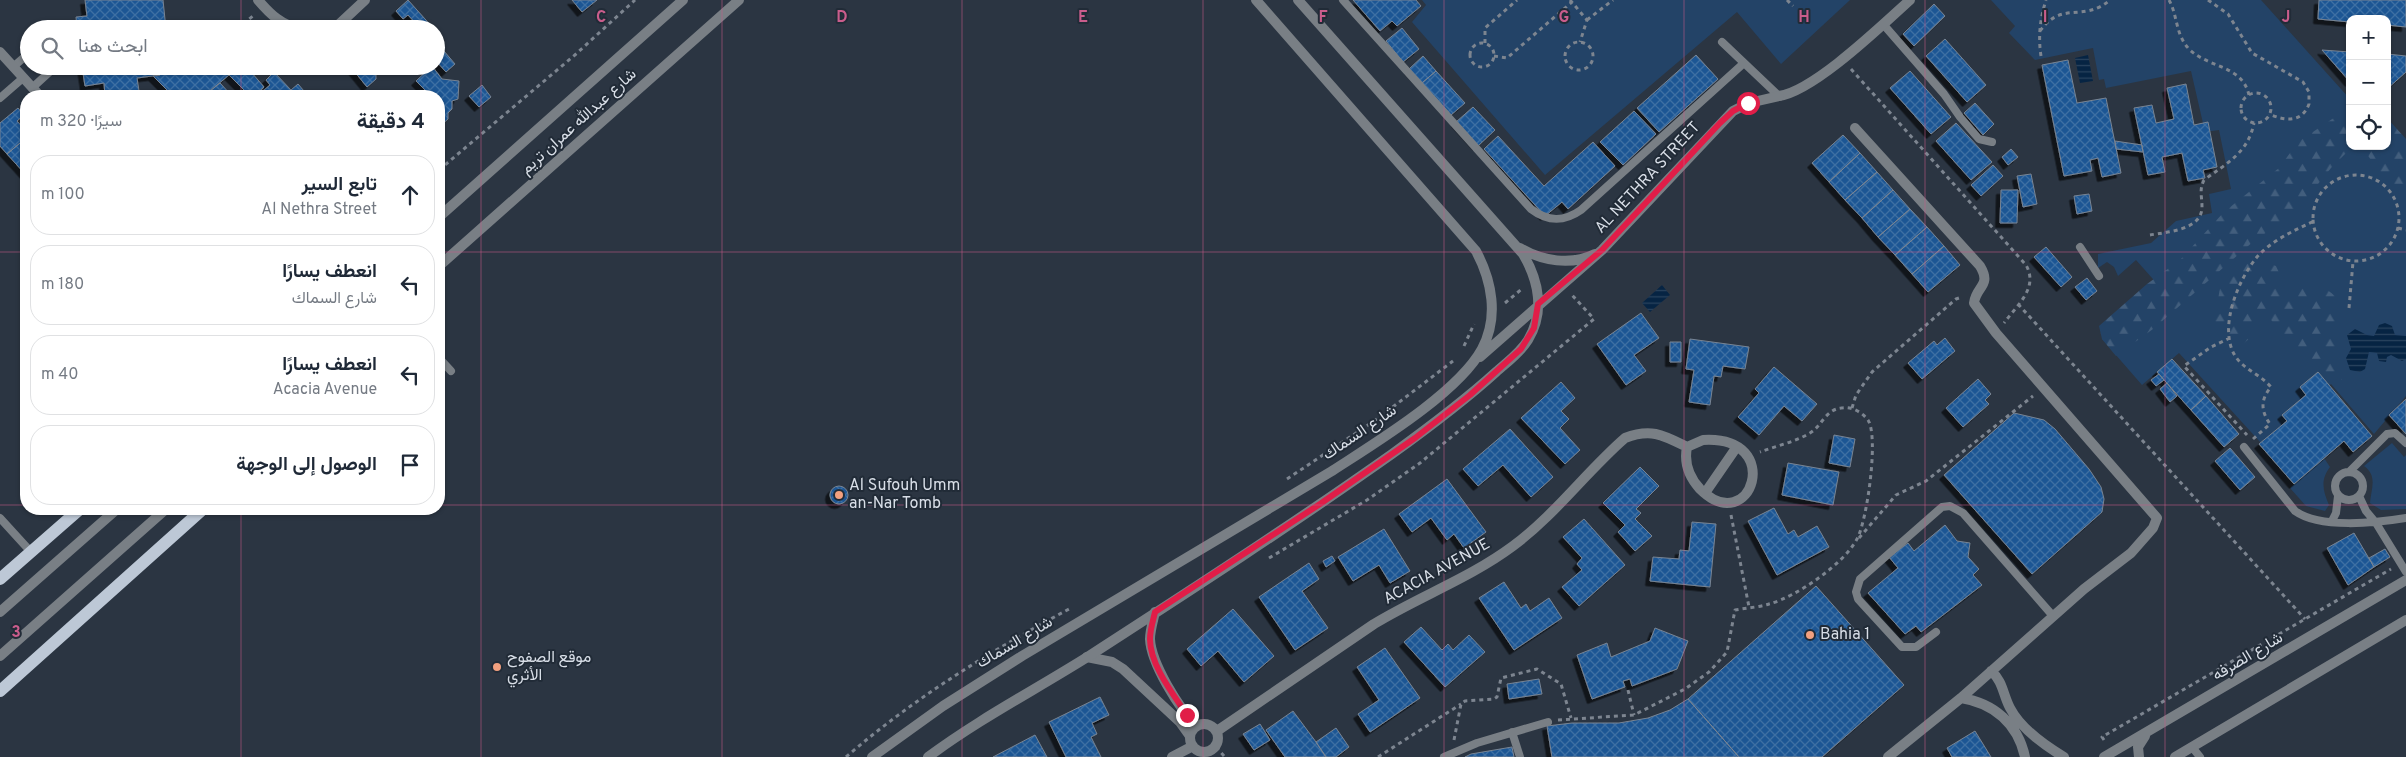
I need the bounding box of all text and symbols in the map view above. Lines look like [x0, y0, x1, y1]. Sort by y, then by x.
text: C [596, 8, 606, 28]
text: D [836, 8, 848, 28]
text: E [1078, 8, 1088, 28]
text: F [1318, 8, 1328, 28]
text: G [1559, 8, 1569, 28]
text: H [1798, 8, 1810, 28]
text: I [2043, 8, 2047, 28]
text: J [2282, 8, 2290, 28]
map controls [2346, 15, 2391, 150]
button: + [2346, 15, 2391, 60]
search box [20, 20, 445, 75]
icon: search [38, 34, 66, 62]
text: ابحث هنا [78, 35, 148, 59]
button: − [2346, 60, 2391, 105]
street label: شارع عبدالله عمران تريم [516, 64, 641, 179]
route start [1737, 92, 1760, 115]
button: locate [2346, 105, 2391, 150]
text: 4 دقيقة [357, 109, 425, 136]
text: سيرًا · 320 m [40, 112, 122, 132]
street label: AL NETHRA STREET [1591, 118, 1705, 238]
text: تابع السير [301, 173, 377, 197]
icon: ahead [396, 181, 424, 209]
text: 100 m [41, 185, 85, 205]
text: Al Nethra Street [261, 200, 377, 220]
text: انعطف يسارًا [282, 260, 377, 284]
icon: left [396, 271, 424, 299]
text: 180 m [41, 275, 84, 295]
text: شارع السماك [292, 289, 377, 309]
text: انعطف يسارًا [282, 353, 377, 377]
icon: left [396, 361, 424, 389]
text: 40 m [41, 365, 79, 385]
text: Acacia Avenue [273, 380, 377, 400]
street label: شارع السماك [1319, 401, 1401, 465]
icon: arrive [396, 451, 424, 479]
text: الوصول إلى الوجهة [236, 453, 377, 477]
place label: Al Sufouh Umm an-Nar Tomb [849, 476, 960, 514]
marker: Al Sufouh Umm an-Nar Tomb [833, 489, 845, 501]
street label: ACACIA AVENUE [1380, 534, 1494, 610]
street label: شارع السماك [973, 612, 1057, 674]
text: 3 [11, 623, 21, 643]
place label: Bahia 1 [1820, 625, 1870, 645]
street label: شارع الصرفه [2209, 628, 2287, 686]
marker: Bahia 1 [1804, 629, 1816, 641]
place label: موقع الصفوح الأثري [507, 648, 591, 688]
marker: موقع الصفوح الأثري [491, 661, 503, 673]
route end [1176, 704, 1199, 727]

